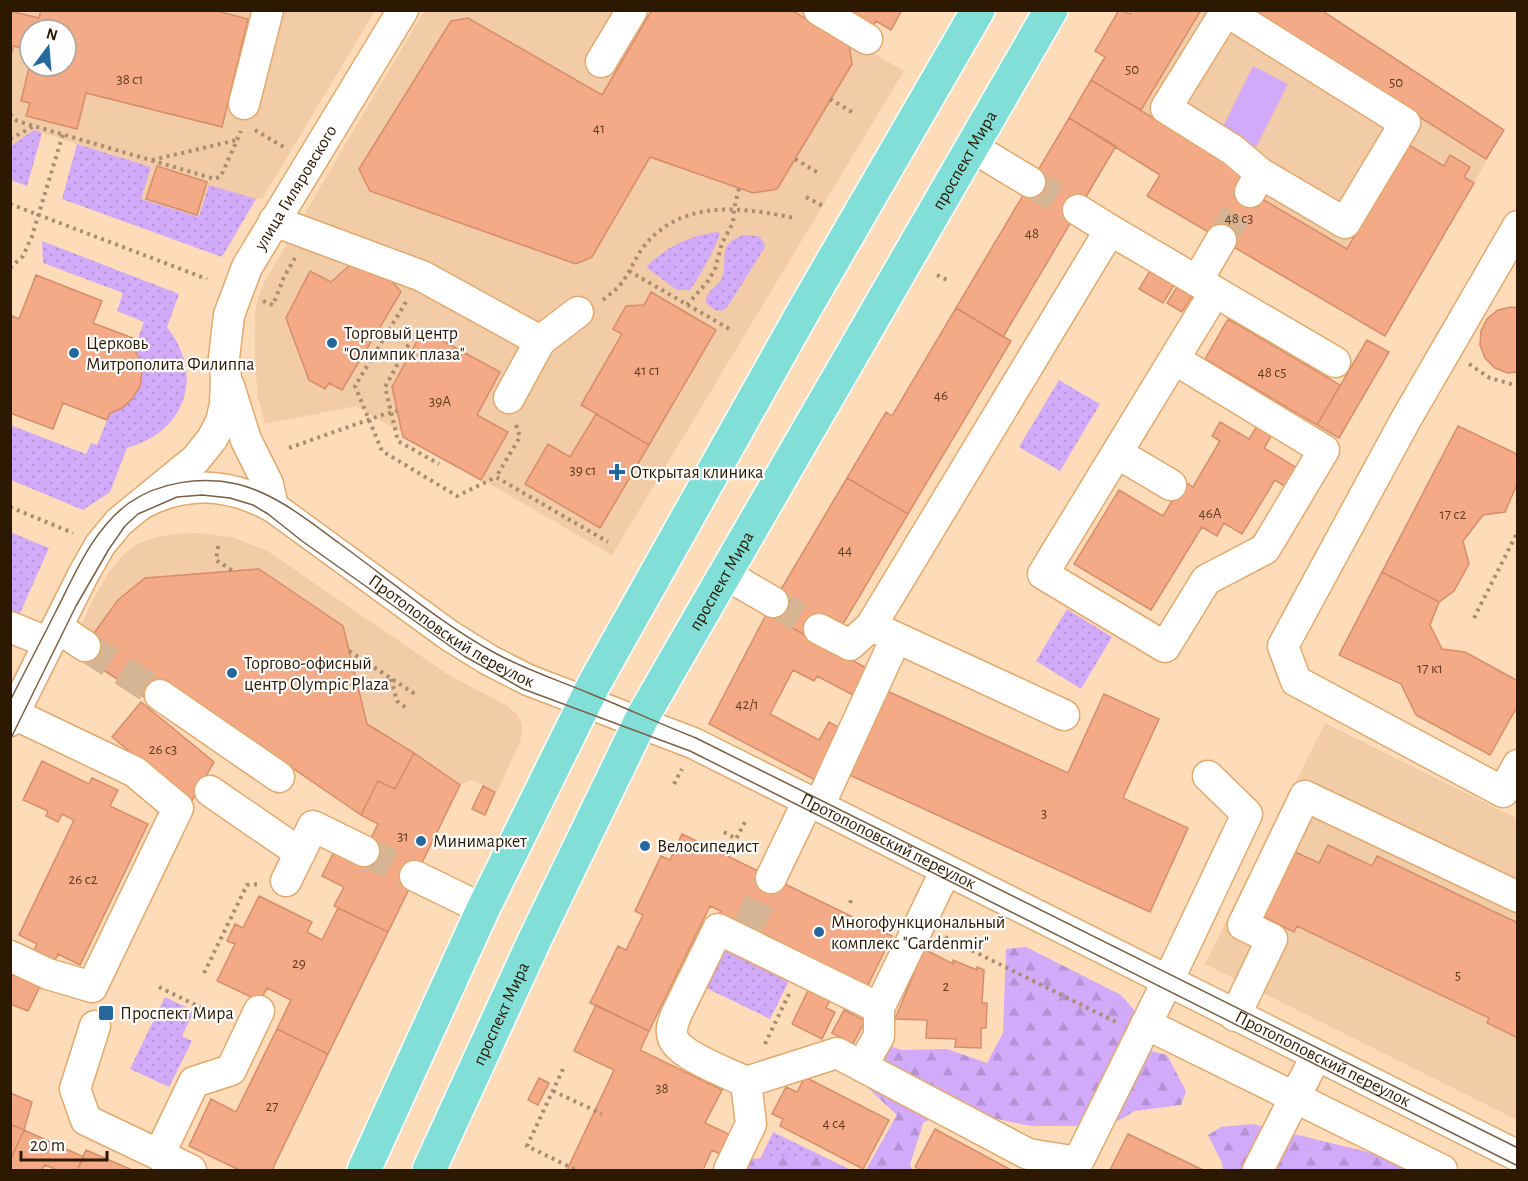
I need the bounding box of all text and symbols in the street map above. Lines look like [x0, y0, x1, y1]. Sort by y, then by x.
north arrow [18, 18, 78, 78]
text: N [44, 25, 59, 44]
house number: 50 [1125, 62, 1139, 77]
house number: 38 с1 [117, 72, 144, 87]
house number: 50 [1389, 75, 1403, 90]
street label: проспект Мира [929, 108, 1001, 213]
house number: 41 [593, 121, 605, 136]
street label: улица Гиляровского [251, 122, 341, 254]
house number: 48 с3 [1224, 211, 1254, 226]
house number: 48 [1025, 226, 1039, 241]
place label: Торговый центр "Олимпик плаза" [344, 325, 465, 364]
place label: Церковь Митрополита Филиппа [86, 335, 255, 374]
marker: Торговый центр "Олимпик плаза" [325, 336, 339, 350]
marker: Церковь Митрополита Филиппа [67, 346, 81, 360]
house number: 41 с1 [634, 363, 660, 378]
house number: 48 с5 [1257, 365, 1287, 380]
house number: 46 [934, 388, 948, 403]
house number: 39А [429, 394, 451, 409]
house number: 39 с1 [570, 463, 596, 478]
marker: Открытая клиника [608, 463, 626, 481]
place label: Открытая клиника [630, 464, 763, 482]
house number: 46А [1198, 506, 1222, 521]
house number: 17 с2 [1440, 507, 1467, 522]
street label: проспект Мира [686, 529, 758, 634]
house number: 44 [838, 543, 852, 558]
street label: Протопоповский переулок [365, 572, 537, 692]
place label: Торгово-офисный центр Olympic Plaza [244, 655, 389, 694]
house number: 17 к1 [1417, 661, 1443, 676]
marker: Торгово-офисный центр Olympic Plaza [225, 666, 239, 680]
house number: 42/1 [735, 697, 759, 712]
house number: 26 с3 [149, 742, 177, 757]
street label: Протопоповский переулок [797, 790, 979, 893]
house number: 3 [1041, 806, 1047, 821]
house number: 31 [397, 829, 409, 844]
place label: Минимаркет [433, 833, 527, 851]
marker: Минимаркет [414, 834, 428, 848]
place label: Велосипедист [657, 838, 759, 856]
marker: Велосипедист [638, 839, 652, 853]
house number: 26 с2 [68, 872, 98, 887]
place label: Многофункциональный комплекс "Gardenmir" [831, 914, 1005, 953]
marker: Многофункциональный комплекс "Gardenmir" [812, 925, 826, 939]
house number: 29 [292, 956, 306, 971]
street label: проспект Мира [470, 960, 533, 1068]
house number: 5 [1455, 968, 1461, 983]
house number: 2 [943, 979, 950, 994]
marker: Проспект Мира [97, 1004, 115, 1022]
place label: Проспект Мира [120, 1005, 234, 1023]
street label: Протопоповский переулок [1232, 1008, 1414, 1111]
house number: 38 [655, 1081, 669, 1096]
house number: 27 [265, 1099, 279, 1114]
house number: 4 с4 [823, 1116, 845, 1131]
scale bar [21, 1124, 106, 1162]
text: 20 m [30, 1137, 65, 1155]

